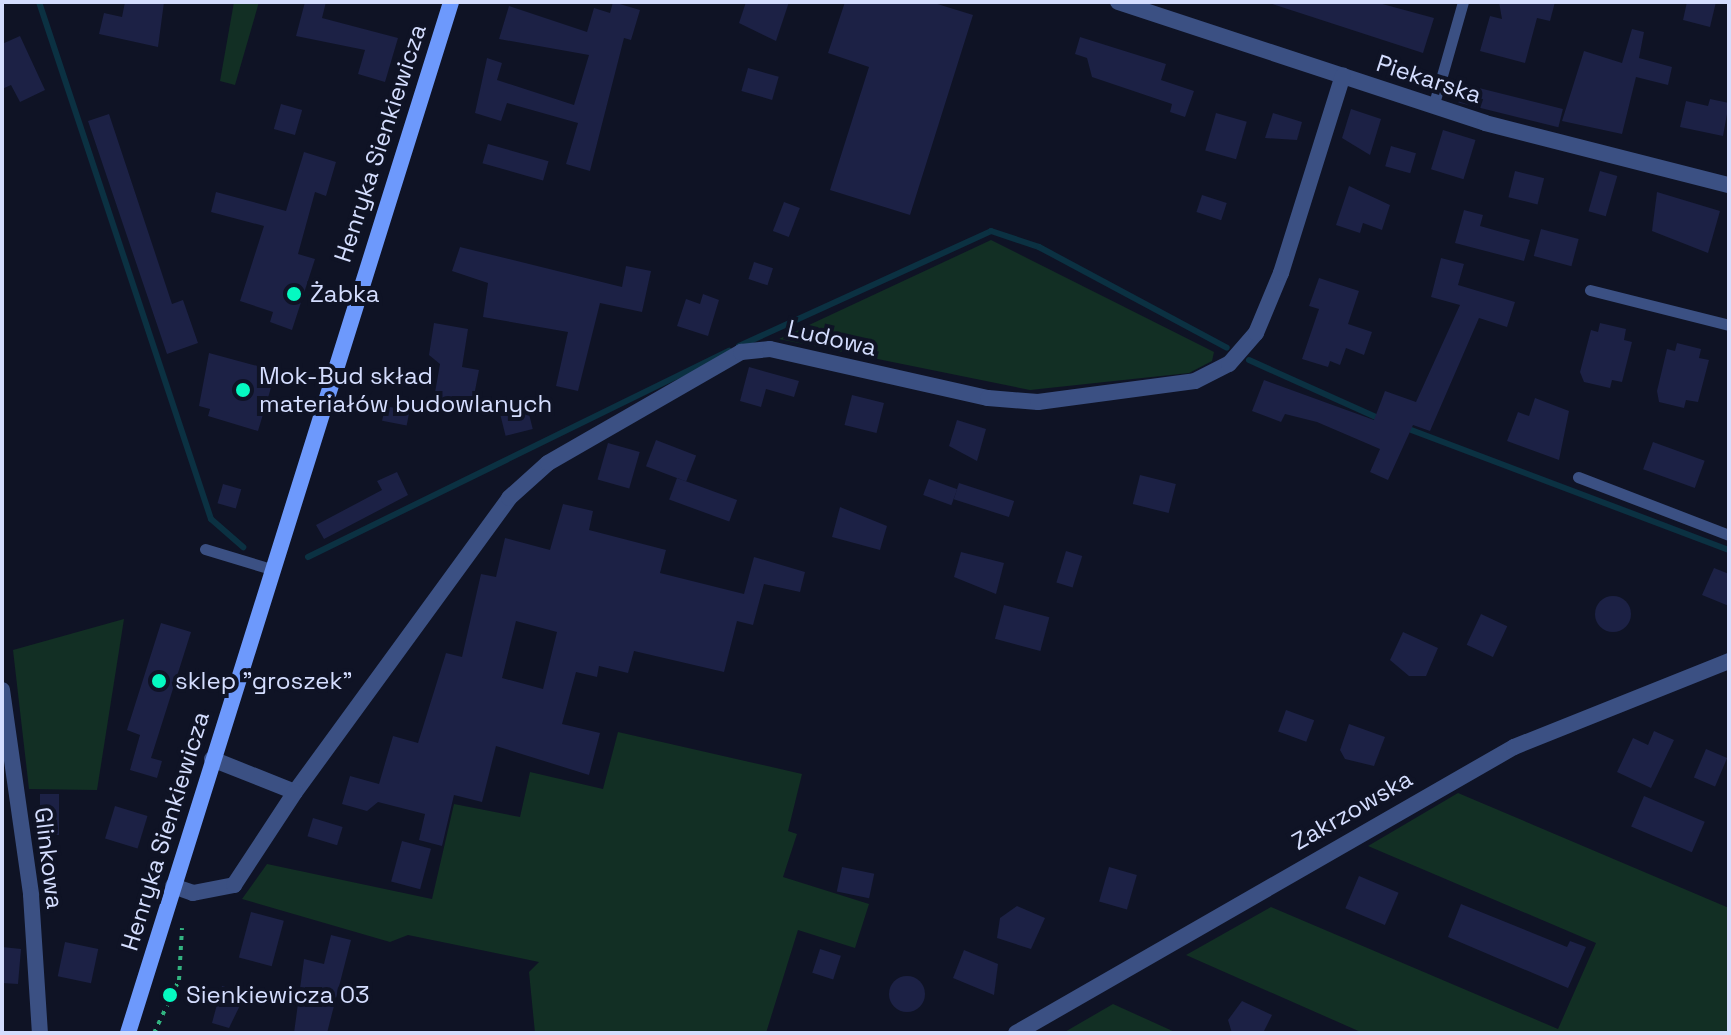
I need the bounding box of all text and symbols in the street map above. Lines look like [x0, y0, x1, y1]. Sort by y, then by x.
street label: Henryka Sienkiewicza [328, 20, 432, 266]
street label: Piekarska [1373, 48, 1485, 110]
place label: Żabka [310, 280, 380, 308]
marker: Żabka [285, 285, 303, 303]
street label: Ludowa [785, 314, 879, 362]
place label: Mok-Bud skład materiałów budowlanych [259, 362, 552, 418]
marker: Mok-Bud skład materiałów budowlanych [234, 381, 252, 399]
place label: sklep "groszek" [175, 667, 353, 695]
marker: sklep "groszek" [150, 672, 168, 690]
street label: Henryka Sienkiewicza [115, 708, 215, 954]
street label: Zakrzowska [1287, 764, 1417, 856]
street label: Glinkowa [28, 806, 70, 910]
place label: Sienkiewicza 03 [186, 981, 370, 1009]
marker: Sienkiewicza 03 [161, 986, 179, 1004]

